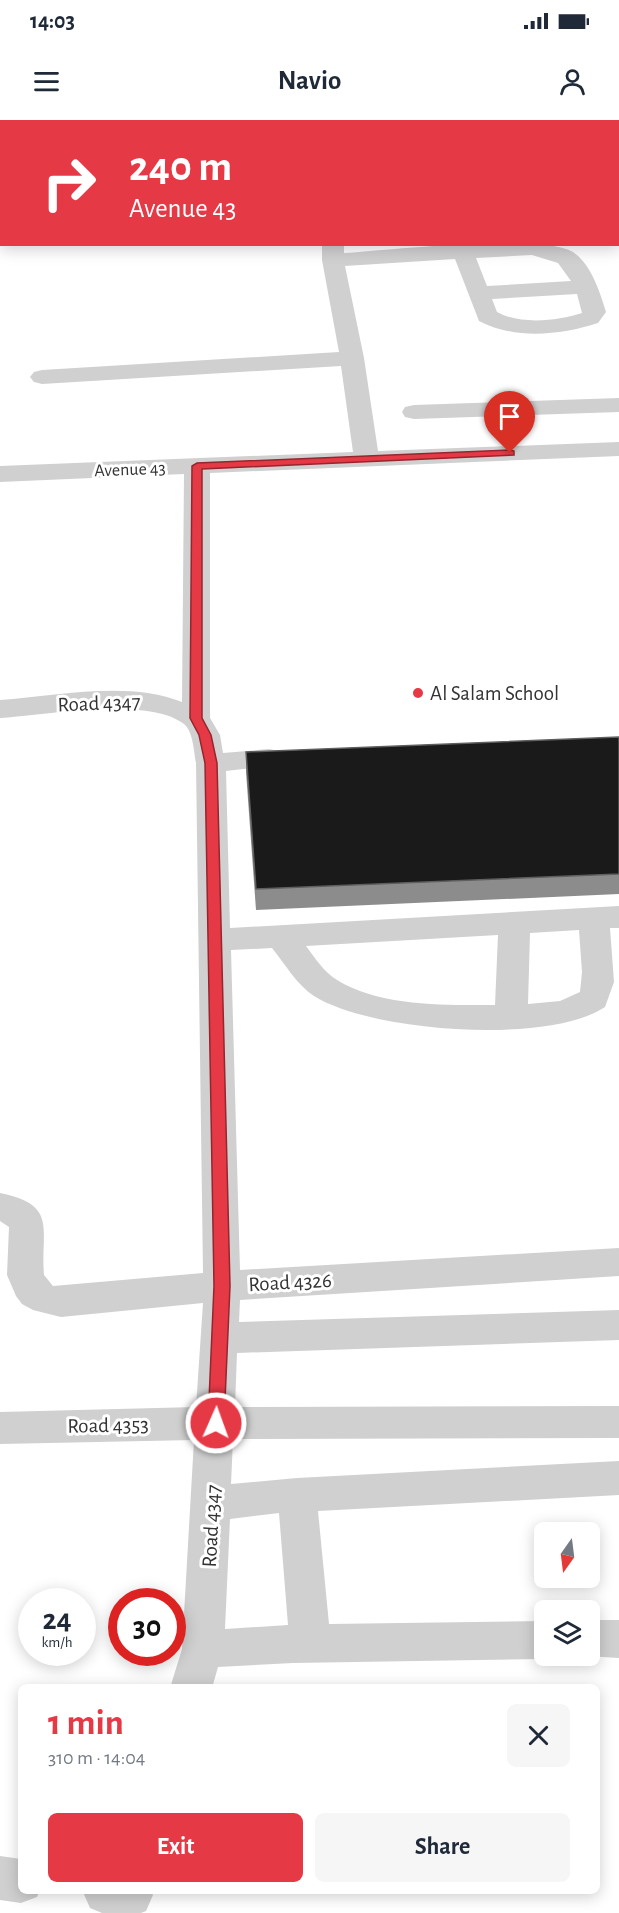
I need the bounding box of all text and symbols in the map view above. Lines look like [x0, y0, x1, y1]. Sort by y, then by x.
text: 14:03 [30, 10, 75, 32]
icon: menu [30, 65, 63, 98]
icon: person [556, 65, 589, 98]
text: Navio [278, 67, 341, 94]
icon: right [30, 144, 108, 222]
text: 240 m [129, 146, 232, 188]
text: Avenue 43 [129, 195, 236, 222]
pin [484, 391, 535, 453]
icon: arrive [493, 400, 526, 433]
street label: Avenue 43 [94, 460, 166, 480]
place label: Al Salam School [430, 683, 559, 704]
marker: Al Salam School [411, 686, 425, 700]
street label: Road 4347 [57, 692, 141, 715]
street label: Road 4326 [248, 1270, 332, 1295]
position arrow [184, 1391, 248, 1455]
street label: Road 4353 [67, 1414, 149, 1437]
street label: Road 4347 [199, 1484, 224, 1568]
north arrow [534, 1522, 600, 1588]
map controls [534, 1522, 600, 1666]
speed limit sign: 30 [108, 1588, 186, 1666]
button: layers [534, 1600, 600, 1666]
text: 24 [42, 1605, 72, 1635]
text: km/h [42, 1635, 72, 1650]
button: close [507, 1704, 570, 1767]
text: 1 min [48, 1705, 124, 1741]
text: 310 m · 14:04 [48, 1748, 145, 1768]
button: Exit [48, 1813, 303, 1882]
button: Share [315, 1813, 570, 1882]

